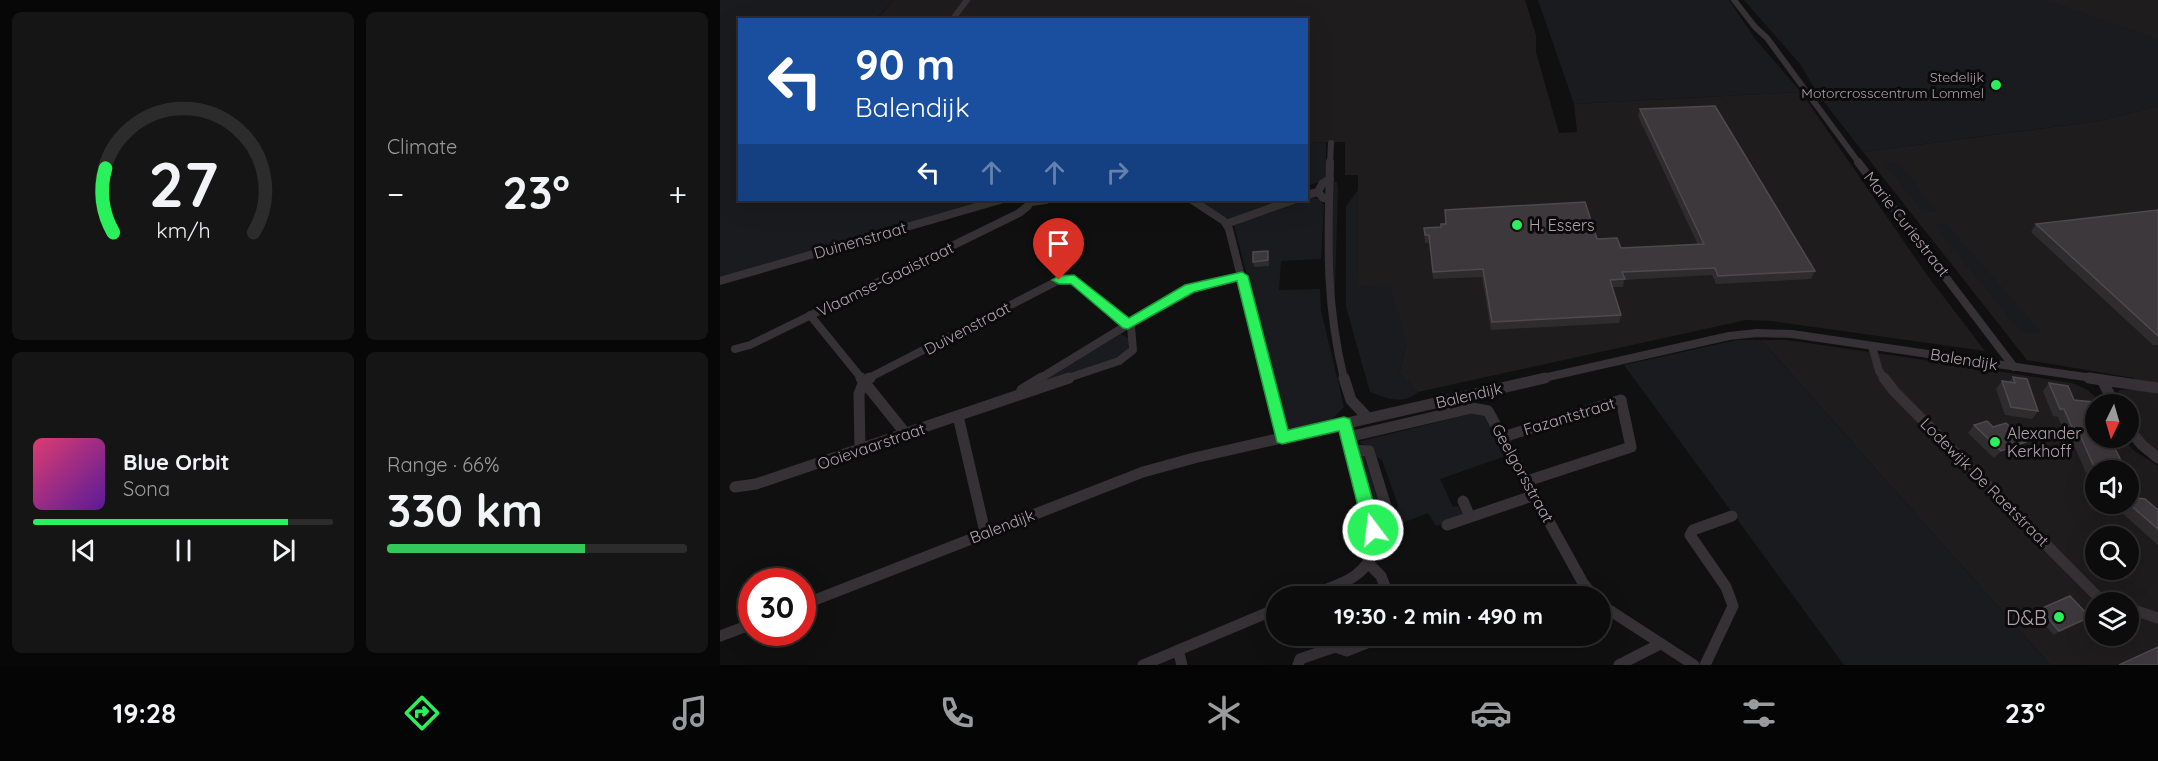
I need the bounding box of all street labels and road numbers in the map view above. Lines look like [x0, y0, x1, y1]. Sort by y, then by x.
street label: Marie Curiestraat [1860, 167, 1954, 281]
street label: Duinenstraat [811, 217, 909, 263]
street label: Vlaamse-Gaaistraat [813, 237, 957, 321]
street label: Duivenstraat [921, 297, 1013, 359]
street label: Balendijk [1929, 344, 1999, 374]
street label: Balendijk [1434, 378, 1504, 412]
street label: Fazantstraat [1521, 393, 1617, 439]
street label: Lodewijk De Raetstraat [1916, 413, 2054, 551]
street label: Ooievaarstraat [815, 418, 927, 474]
street label: Geelgorsstraat [1488, 420, 1558, 526]
street label: Balendijk [967, 504, 1037, 548]

